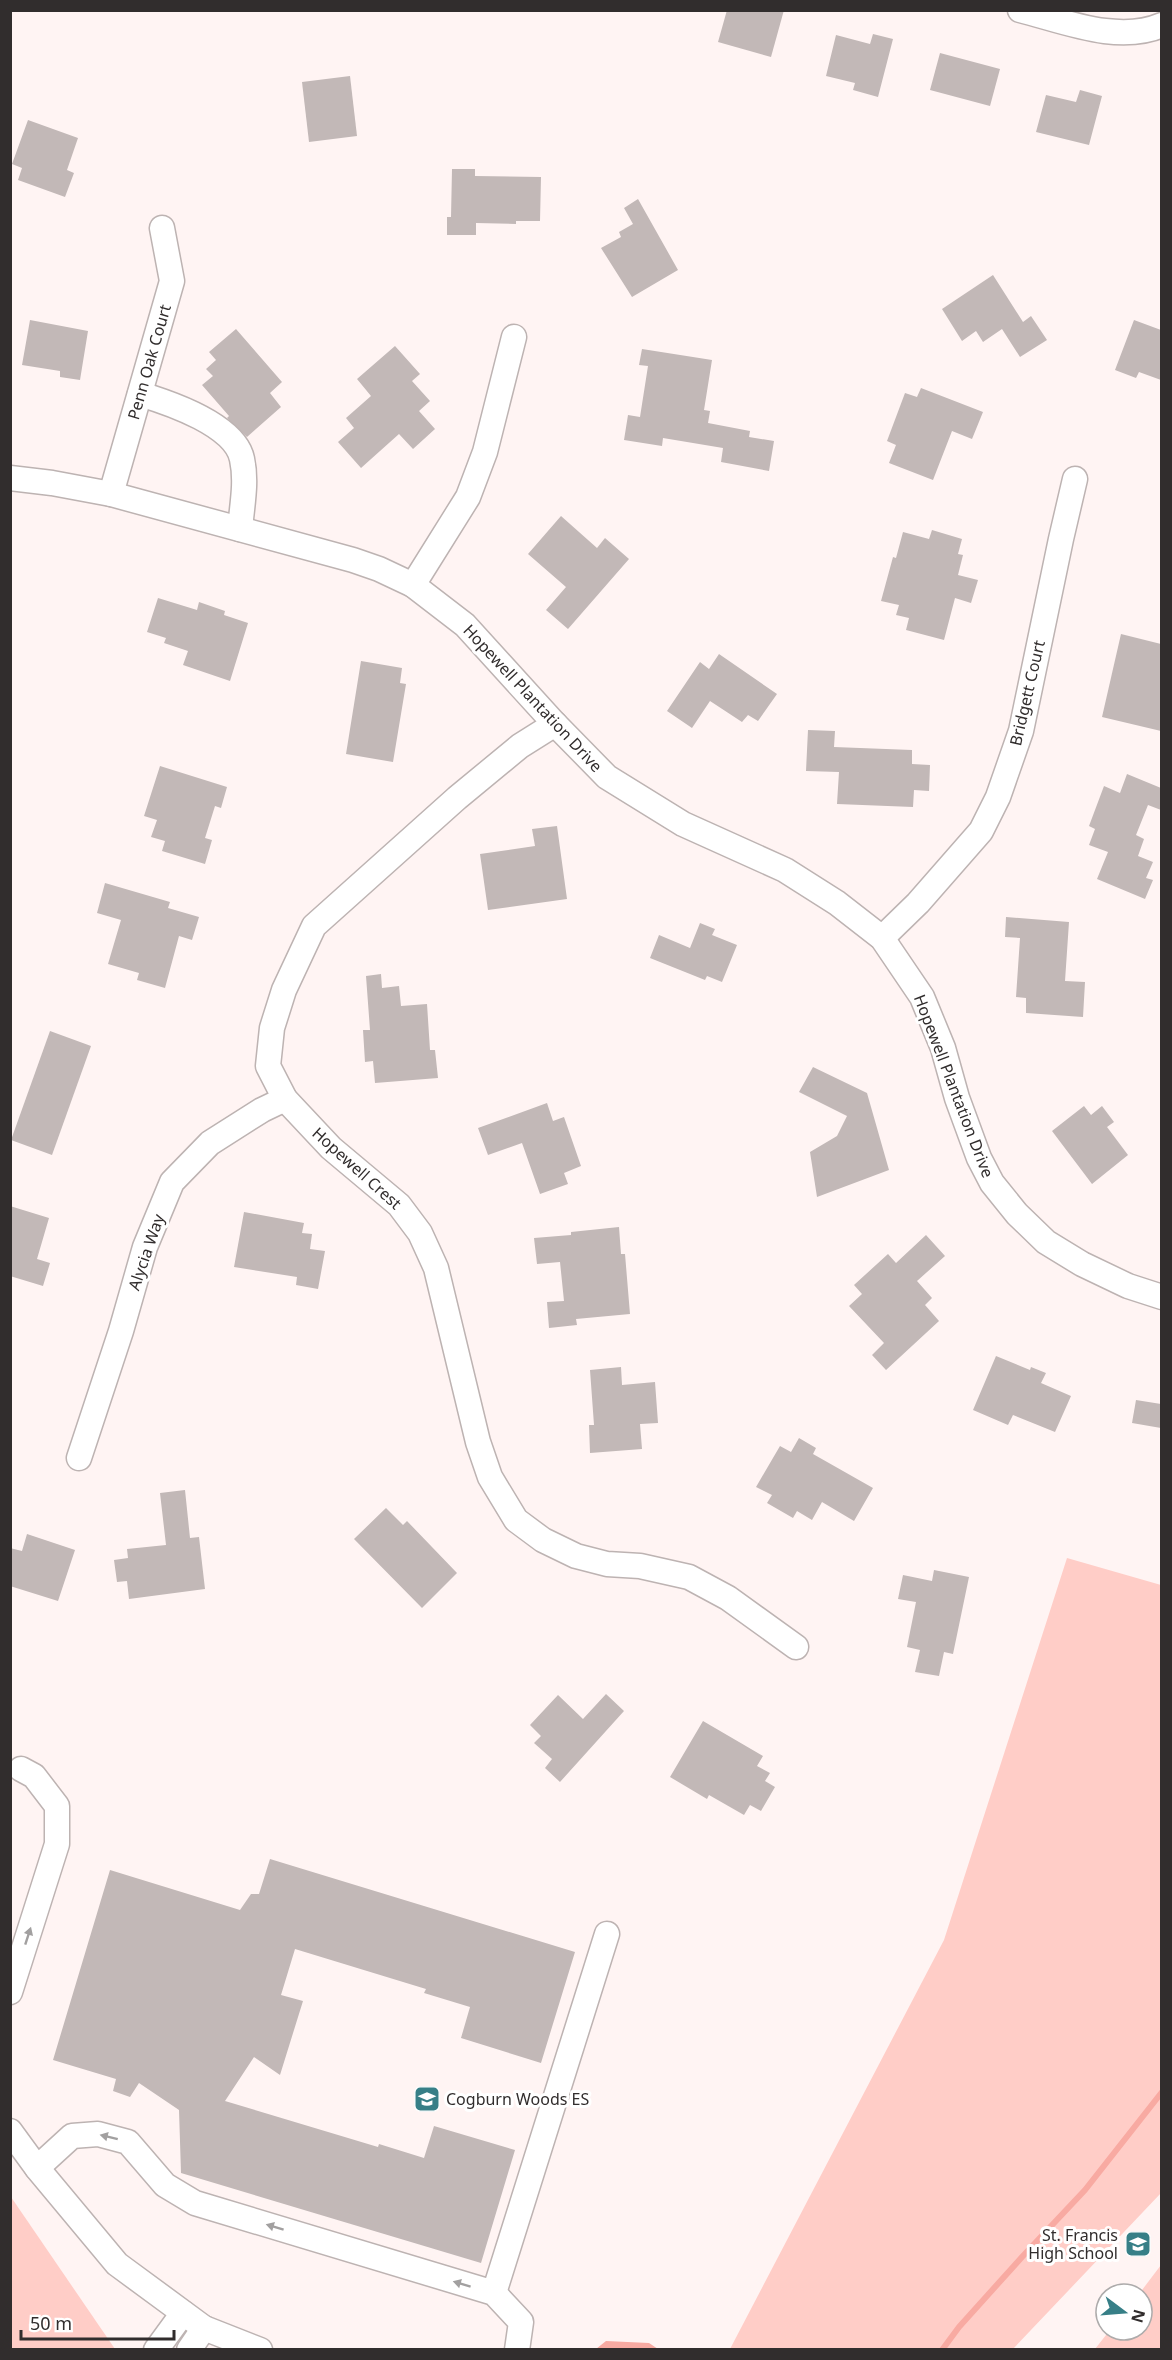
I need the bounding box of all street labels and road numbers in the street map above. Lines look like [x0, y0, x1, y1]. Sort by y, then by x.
street label: Penn Oak Court [122, 302, 176, 422]
street label: Hopewell Plantation Drive [459, 619, 607, 777]
street label: Bridgett Court [1004, 638, 1050, 748]
street label: Hopewell Plantation Drive [909, 991, 999, 1181]
street label: Hopewell Crest [308, 1122, 406, 1214]
street label: Alycia Way [123, 1210, 170, 1293]

